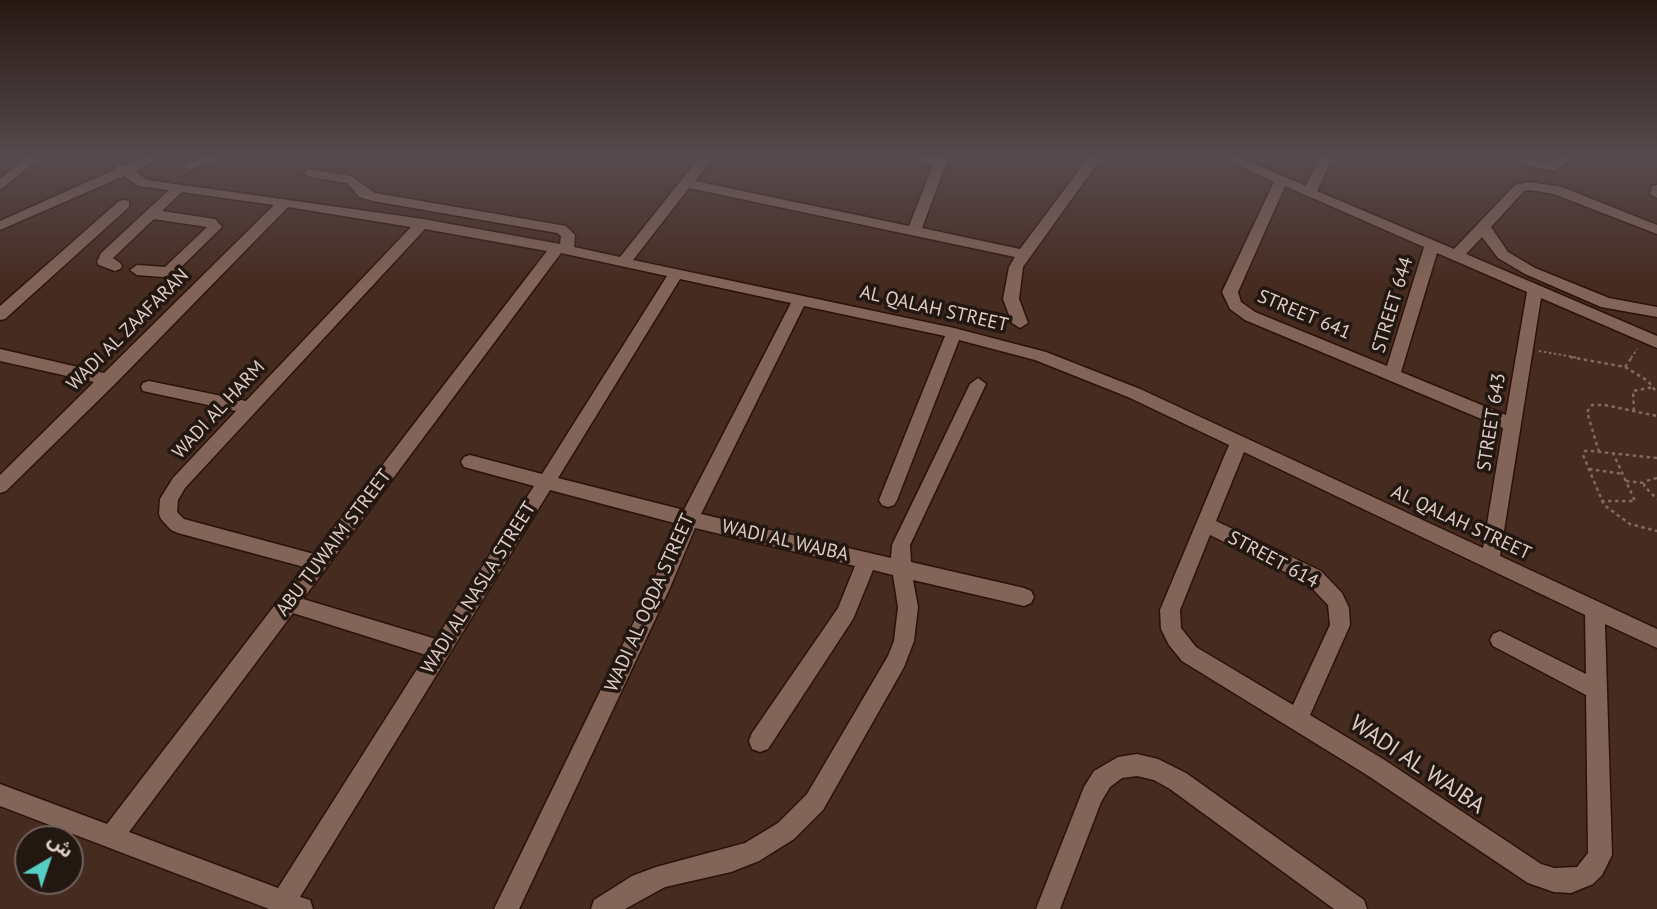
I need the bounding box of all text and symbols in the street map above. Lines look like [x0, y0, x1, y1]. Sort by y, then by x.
street label: STREET 644 [1368, 254, 1418, 356]
street label: WADI AL ZAAFARAN [62, 264, 194, 396]
street label: AL QALAH STREET [858, 281, 1010, 337]
street label: STREET 641 [1254, 285, 1354, 345]
street label: WADI AL HARM [168, 356, 270, 464]
street label: STREET 643 [1473, 371, 1511, 473]
street label: ABU TUWAIM STREET [272, 465, 396, 621]
street label: AL QALAH STREET [1388, 481, 1534, 565]
street label: WADI AL NASLA STREET [417, 498, 541, 678]
street label: WADI AL OQDA STREET [600, 511, 700, 695]
street label: WADI AL WAJBA [719, 515, 851, 567]
street label: STREET 614 [1224, 527, 1322, 593]
street label: WADI AL WAJBA [1344, 710, 1490, 820]
north arrow [14, 825, 84, 895]
text: ش [43, 828, 79, 863]

